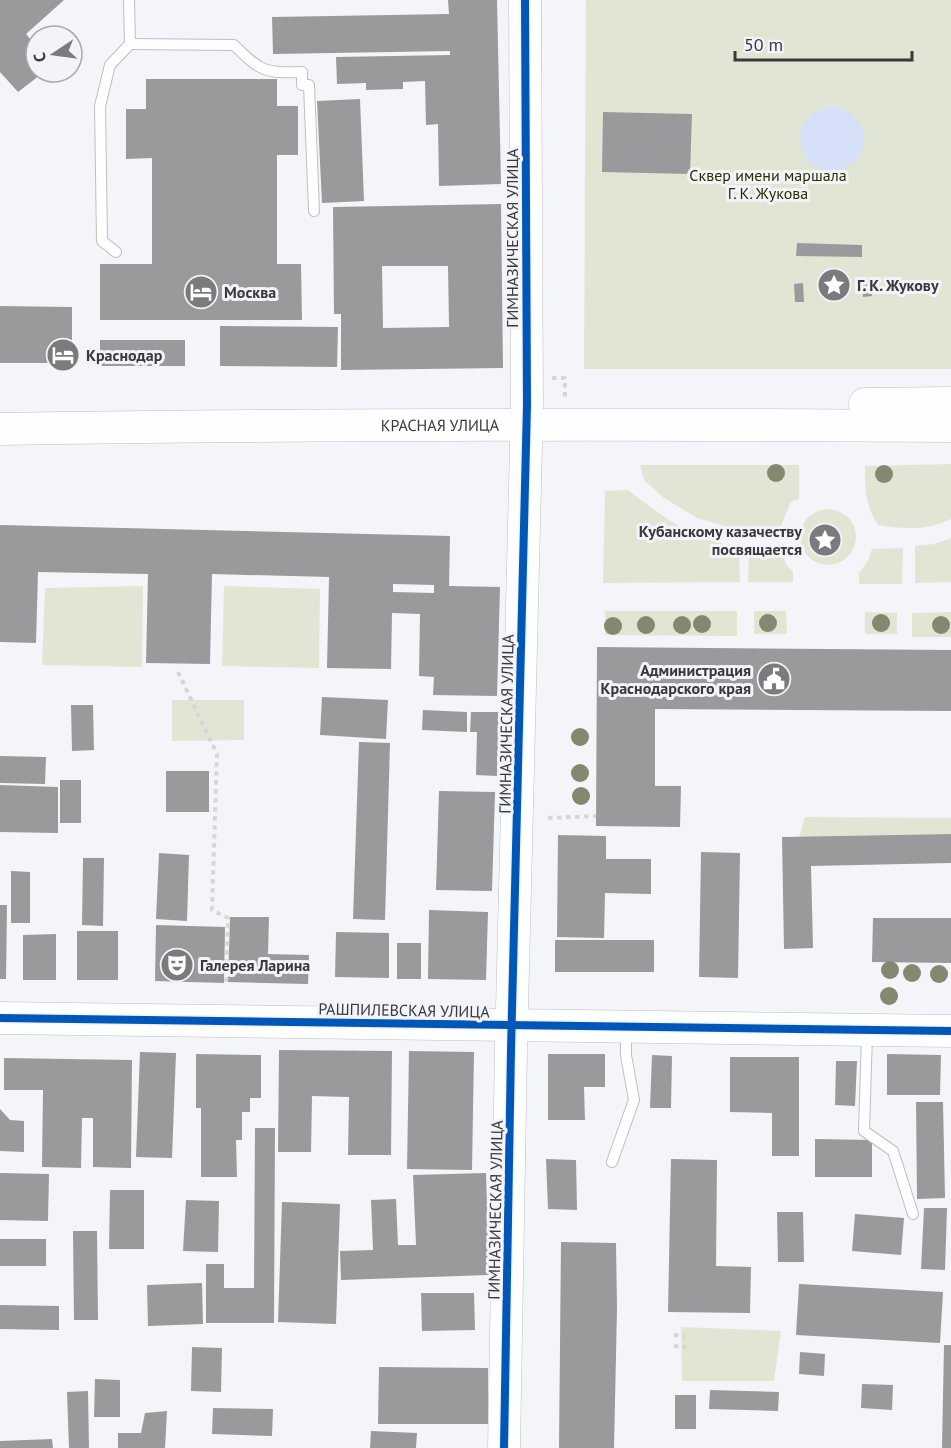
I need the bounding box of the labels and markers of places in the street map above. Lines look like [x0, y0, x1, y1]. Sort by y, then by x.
place icon: Г. К. Жукову [816, 267, 852, 303]
hotel icon: Москва [183, 274, 219, 310]
place label: Г. К. Жукову [857, 275, 939, 295]
place label: Москва [224, 282, 276, 302]
hotel icon: Краснодар [45, 337, 81, 373]
place label: Краснодар [86, 345, 163, 365]
place label: Кубанскому казачеству посвящается [639, 521, 802, 559]
place icon: Кубанскому казачеству посвящается [807, 522, 843, 558]
place label: Администрация Краснодарского края [601, 660, 751, 698]
public building icon: Администрация Краснодарского края [756, 661, 792, 697]
theatre icon: Галерея Ларина [159, 947, 195, 983]
place label: Галерея Ларина [200, 955, 310, 975]

